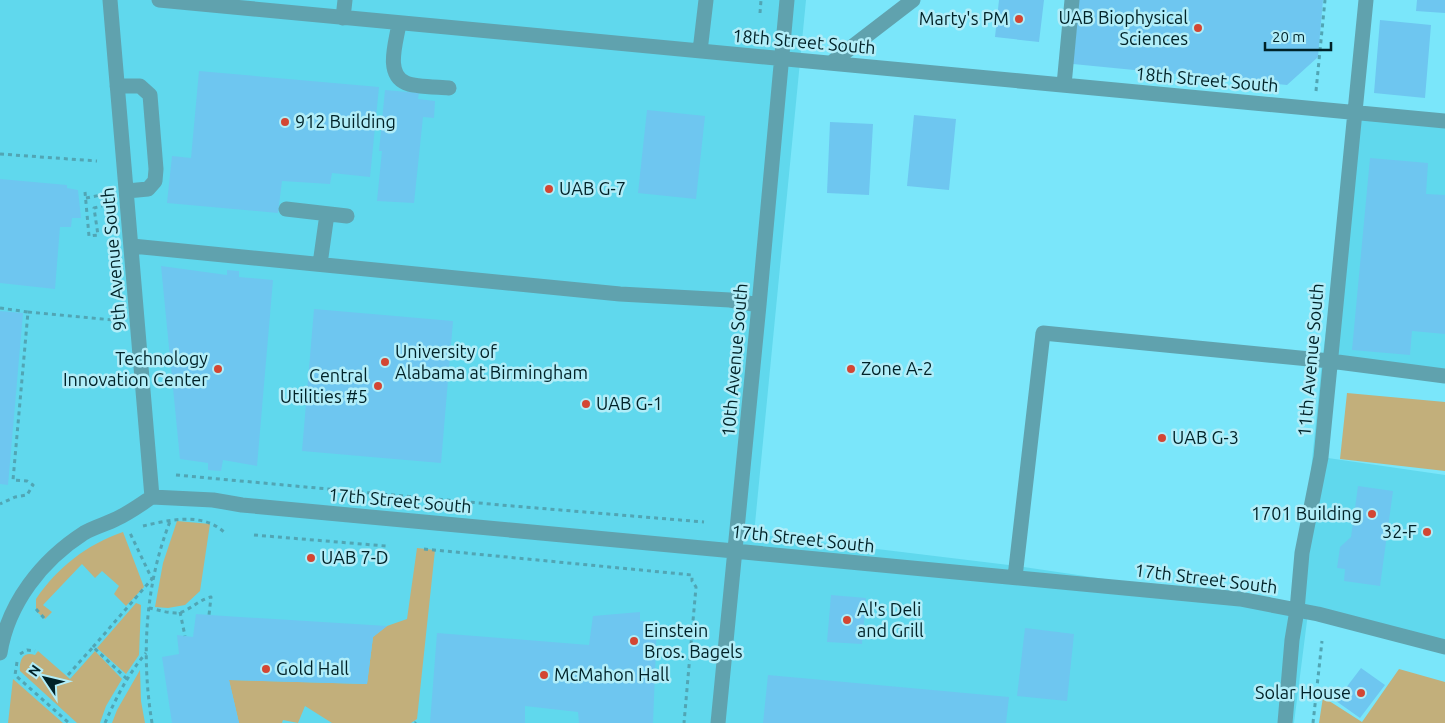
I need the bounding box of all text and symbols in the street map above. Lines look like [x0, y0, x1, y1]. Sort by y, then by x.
place label: UAB Biophysical Sciences [1058, 7, 1188, 48]
place label: Marty's PM [919, 8, 1009, 28]
marker: Marty's PM [1013, 13, 1025, 25]
scale bar [1265, 20, 1331, 52]
marker: UAB Biophysical Sciences [1192, 22, 1204, 34]
street label: 18th Street South [732, 25, 877, 57]
text: 20 m [1272, 28, 1305, 45]
street label: 18th Street South [1135, 63, 1280, 95]
place label: 912 Building [295, 111, 396, 131]
marker: 912 Building [279, 116, 291, 128]
place label: UAB G-7 [559, 178, 626, 198]
marker: UAB G-7 [543, 183, 555, 195]
street label: 9th Avenue South [97, 186, 129, 332]
street label: 10th Avenue South [717, 282, 751, 438]
street label: 11th Avenue South [1293, 282, 1327, 438]
place label: University of Alabama at Birmingham [395, 341, 588, 382]
place label: Technology Innovation Center [63, 348, 208, 389]
marker: University of Alabama at Birmingham [379, 356, 391, 368]
place label: Zone A-2 [861, 358, 933, 378]
marker: Technology Innovation Center [212, 363, 224, 375]
marker: Zone A-2 [845, 363, 857, 375]
place label: Central Utilities #5 [280, 365, 368, 406]
marker: Central Utilities #5 [372, 380, 384, 392]
place label: UAB G-1 [596, 393, 663, 413]
marker: UAB G-1 [580, 398, 592, 410]
place label: UAB G-3 [1172, 427, 1239, 447]
marker: UAB G-3 [1156, 432, 1168, 444]
street label: 17th Street South [328, 484, 473, 516]
place label: 1701 Building [1251, 503, 1362, 523]
marker: 1701 Building [1366, 508, 1378, 520]
street label: 17th Street South [731, 521, 876, 555]
place label: 32-F [1382, 521, 1417, 541]
marker: 32-F [1421, 526, 1433, 538]
place label: UAB 7-D [321, 547, 389, 567]
marker: UAB 7-D [305, 552, 317, 564]
street label: 17th Street South [1134, 559, 1279, 597]
place label: Al's Deli and Grill [857, 599, 924, 640]
marker: Al's Deli and Grill [841, 614, 853, 626]
place label: Einstein Bros. Bagels [644, 620, 743, 661]
marker: Einstein Bros. Bagels [628, 635, 640, 647]
north arrow [20, 653, 70, 703]
place label: Gold Hall [276, 658, 349, 678]
text: N [25, 662, 44, 679]
marker: Gold Hall [260, 663, 272, 675]
place label: McMahon Hall [554, 664, 670, 684]
marker: McMahon Hall [538, 669, 550, 681]
place label: Solar House [1255, 682, 1351, 702]
marker: Solar House [1355, 687, 1367, 699]

